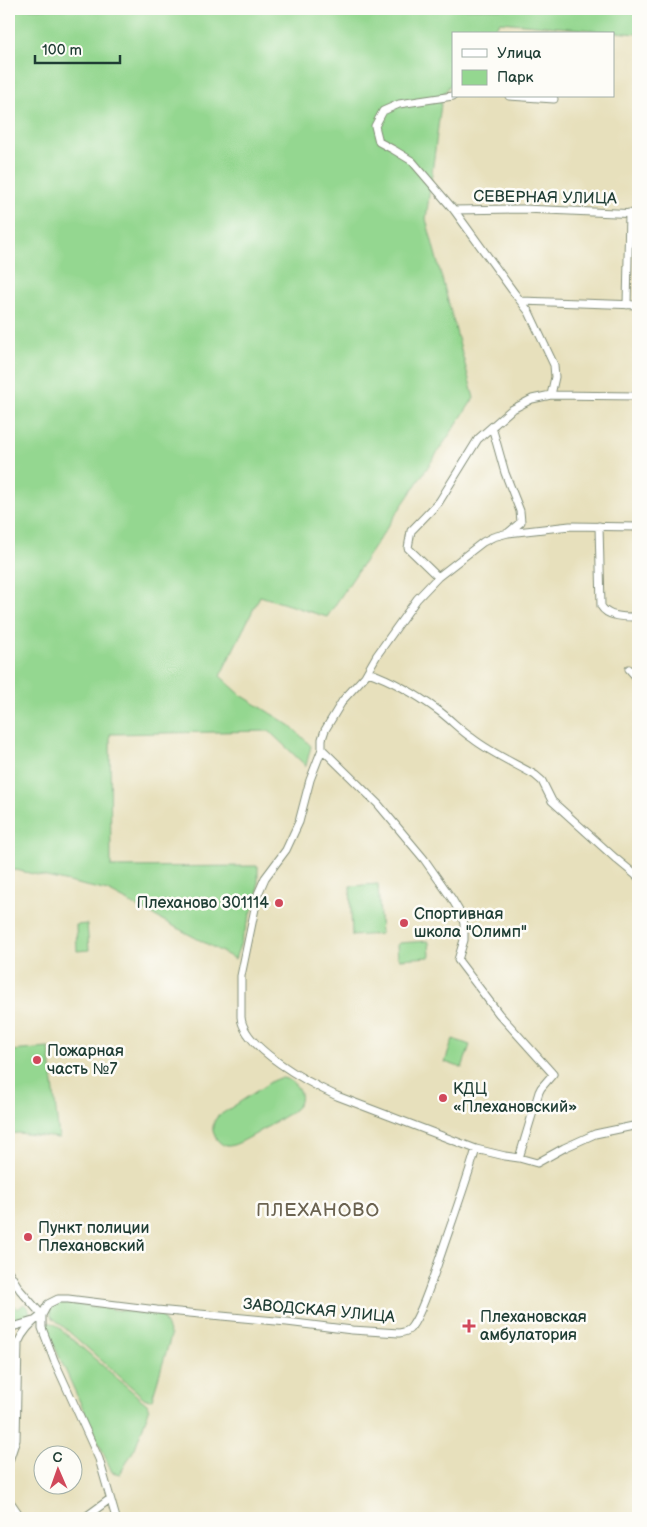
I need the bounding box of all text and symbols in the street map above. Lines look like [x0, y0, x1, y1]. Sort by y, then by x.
scale bar [35, 32, 120, 64]
legend [452, 32, 614, 98]
text: 100 m [42, 41, 82, 60]
text: Улица [497, 44, 542, 63]
text: Парк [497, 68, 534, 87]
street label: СЕВЕРНАЯ УЛИЦА [473, 187, 617, 209]
place label: Плеханово 301114 [136, 894, 269, 913]
marker: Плеханово 301114 [273, 897, 285, 909]
place label: Спортивная школа "Олимп" [414, 905, 527, 942]
marker: Спортивная школа "Олимп" [398, 917, 410, 929]
place label: Пожарная часть №7 [47, 1042, 124, 1079]
marker: Пожарная часть №7 [31, 1054, 43, 1066]
place label: КДЦ «Плехановский» [453, 1080, 577, 1117]
marker: КДЦ «Плехановский» [437, 1092, 449, 1104]
district label: ПЛЕХАНОВО [256, 1199, 380, 1222]
place label: Пункт полиции Плехановский [38, 1219, 149, 1256]
marker: Пункт полиции Плехановский [22, 1231, 34, 1243]
street label: ЗАВОДСКАЯ УЛИЦА [242, 1295, 396, 1327]
place label: Плехановская амбулатория [480, 1308, 587, 1345]
marker: Плехановская амбулатория [462, 1319, 476, 1333]
north arrow [32, 1444, 82, 1494]
text: С [52, 1449, 63, 1466]

